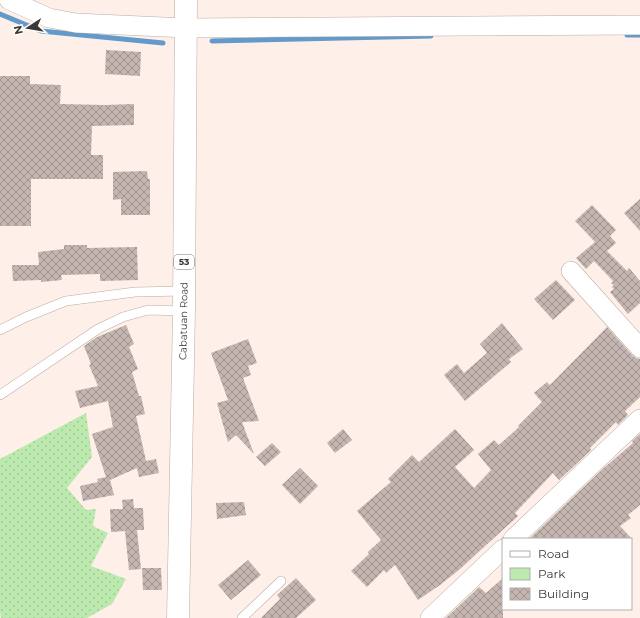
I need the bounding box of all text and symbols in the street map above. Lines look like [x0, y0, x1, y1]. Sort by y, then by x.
north arrow [8, 8, 48, 48]
text: N [10, 24, 26, 36]
road number: 53 [174, 255, 194, 269]
street label: Cabatuan Road [176, 282, 191, 360]
legend [502, 538, 632, 610]
text: Road [538, 546, 569, 561]
text: Park [538, 566, 566, 581]
text: Building [538, 586, 589, 601]

